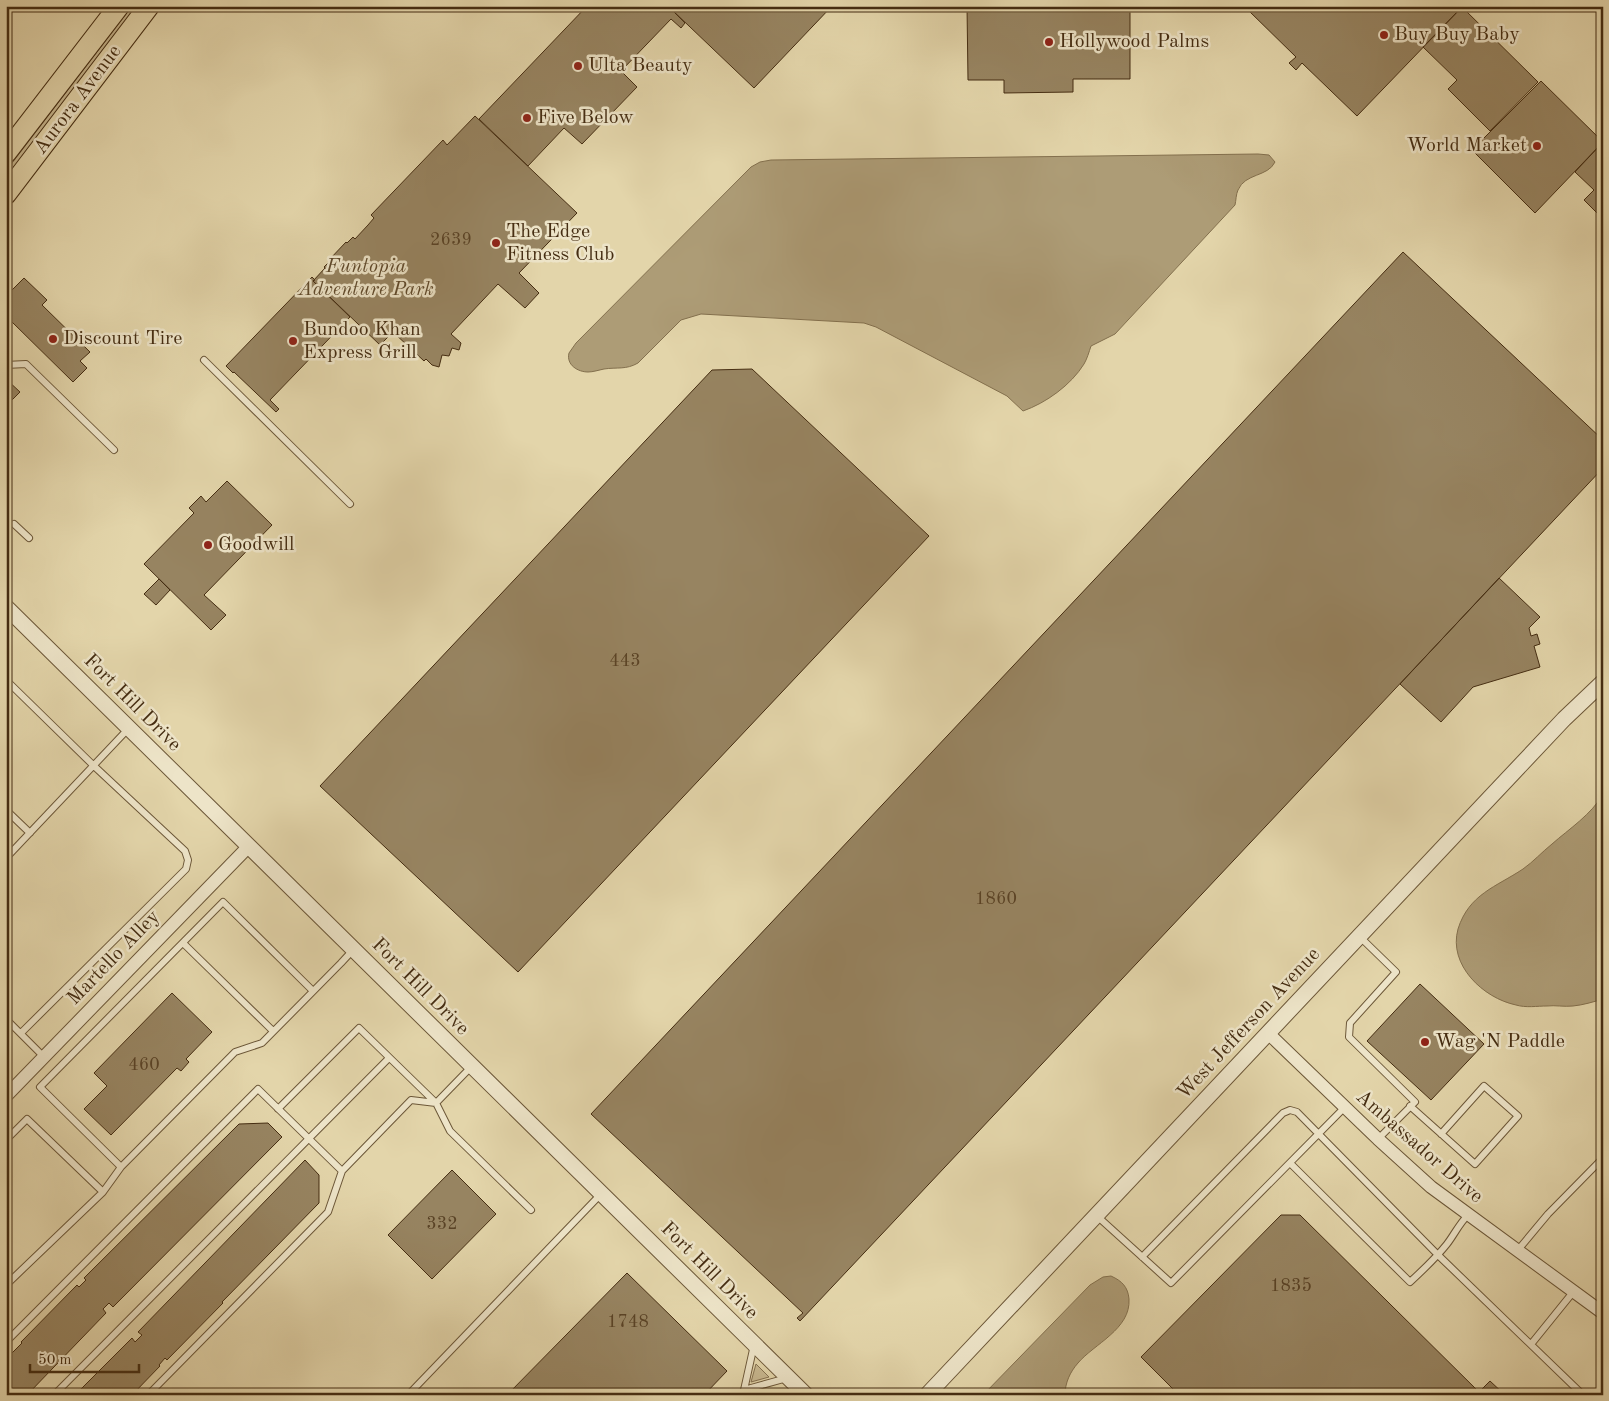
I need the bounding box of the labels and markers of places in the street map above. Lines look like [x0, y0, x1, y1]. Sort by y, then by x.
place label: Buy Buy Baby [1394, 25, 1520, 45]
marker: Buy Buy Baby [1378, 29, 1390, 41]
place label: Hollywood Palms [1059, 32, 1209, 52]
marker: Hollywood Palms [1043, 36, 1055, 48]
place label: Ulta Beauty [588, 56, 693, 76]
marker: Ulta Beauty [572, 60, 584, 72]
place label: Five Below [537, 108, 634, 128]
marker: Five Below [521, 112, 533, 124]
place label: World Market [1407, 136, 1527, 156]
marker: World Market [1531, 140, 1543, 152]
place label: The Edge Fitness Club [506, 222, 615, 265]
marker: The Edge Fitness Club [490, 237, 502, 249]
place label: Bundoo Khan Express Grill [303, 320, 421, 363]
place label: Discount Tire [63, 329, 182, 349]
marker: Discount Tire [47, 333, 59, 345]
marker: Bundoo Khan Express Grill [287, 335, 299, 347]
place label: Goodwill [218, 535, 294, 555]
marker: Goodwill [202, 539, 214, 551]
place label: Wag 'N Paddle [1435, 1032, 1565, 1052]
marker: Wag 'N Paddle [1419, 1036, 1431, 1048]

